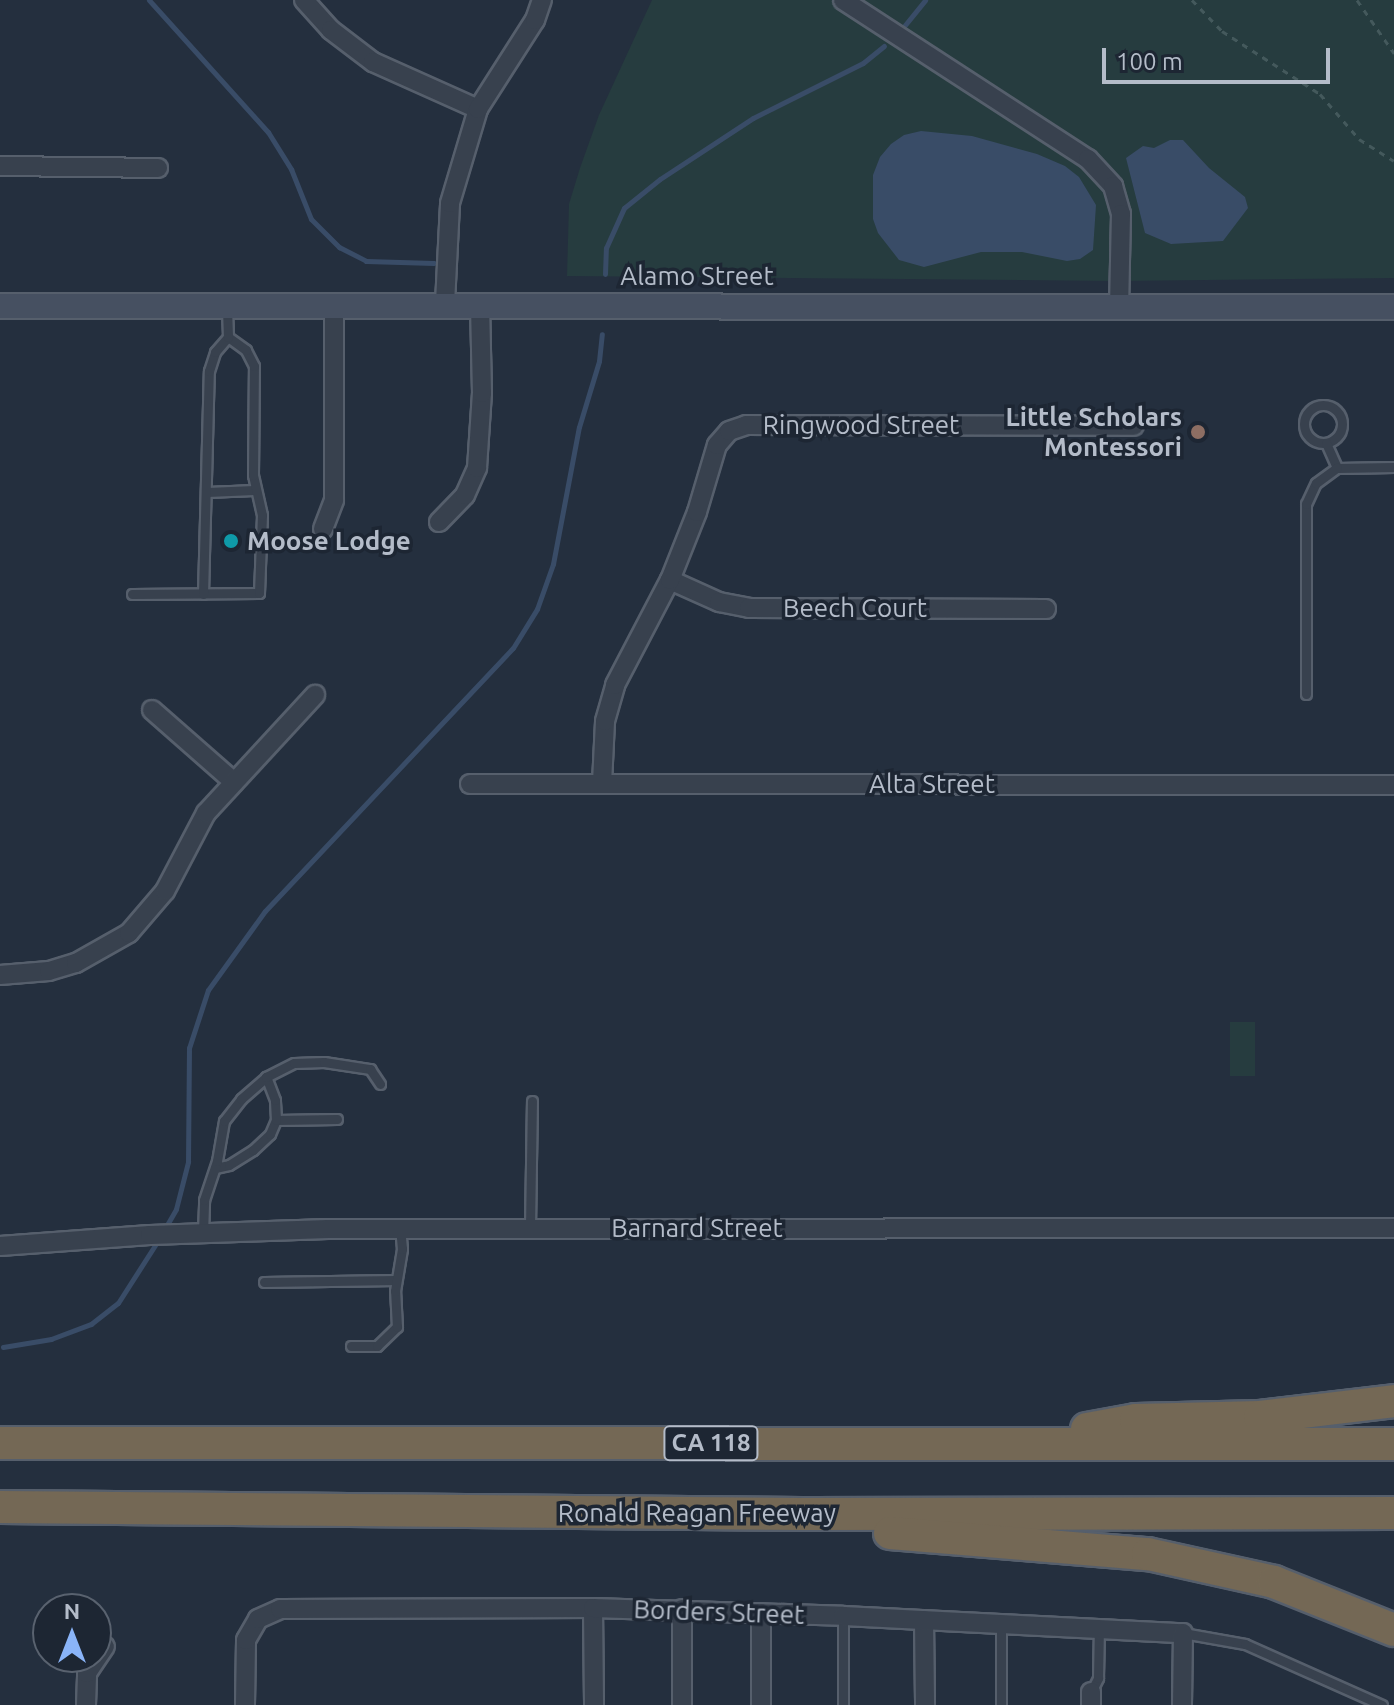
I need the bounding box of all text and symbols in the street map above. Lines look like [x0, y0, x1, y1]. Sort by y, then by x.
scale bar [1106, 32, 1334, 82]
text: 100 m [1116, 48, 1183, 75]
street label: Alamo Street [620, 260, 774, 292]
place label: Little Scholars Montessori [1005, 401, 1182, 462]
street label: Ringwood Street [763, 409, 959, 441]
marker: Little Scholars Montessori [1189, 423, 1207, 441]
place label: Moose Lodge [247, 525, 411, 557]
marker: Moose Lodge [222, 532, 240, 550]
street label: Beech Court [783, 592, 927, 624]
street label: Alta Street [869, 768, 995, 800]
street label: Barnard Street [611, 1212, 783, 1244]
road number: CA 118 [663, 1423, 759, 1463]
street label: Ronald Reagan Freeway [558, 1497, 836, 1529]
north arrow [32, 1593, 112, 1673]
street label: Borders Street [633, 1593, 805, 1631]
text: N [64, 1598, 80, 1623]

